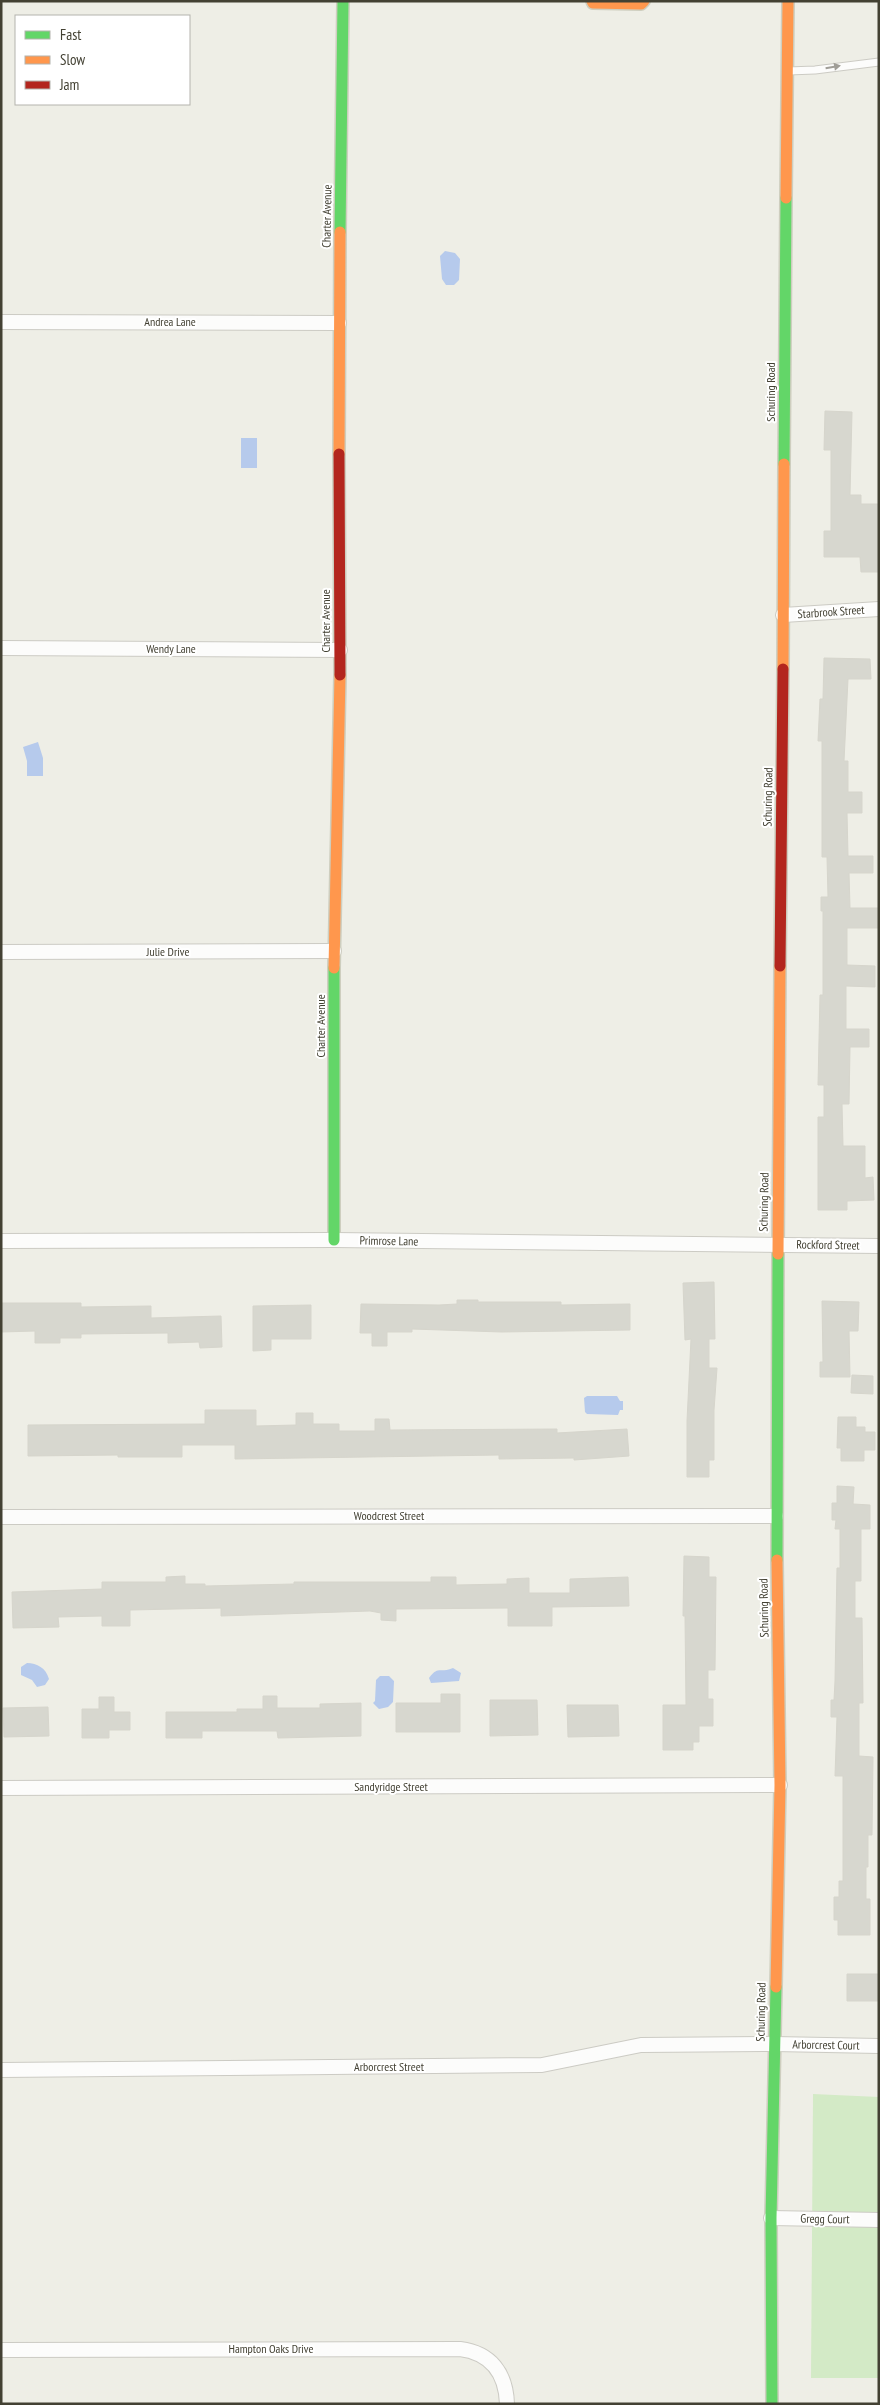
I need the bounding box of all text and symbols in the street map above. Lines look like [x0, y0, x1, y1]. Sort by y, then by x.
legend [15, 15, 190, 105]
text: Fast [60, 25, 81, 44]
text: Slow [60, 50, 85, 69]
one-way arrow [826, 63, 842, 71]
text: Jam [59, 75, 79, 94]
street label: Charter Avenue [318, 184, 335, 248]
street label: Andrea Lane [144, 314, 196, 329]
street label: Schuring Road [763, 362, 778, 422]
street label: Charter Avenue [318, 589, 333, 653]
street label: Starbrook Street [797, 602, 866, 621]
street label: Wendy Lane [146, 641, 196, 656]
street label: Schuring Road [759, 767, 776, 827]
street label: Julie Drive [146, 944, 189, 959]
street label: Charter Avenue [313, 994, 328, 1058]
street label: Schuring Road [755, 1172, 772, 1232]
street label: Primrose Lane [360, 1232, 418, 1249]
street label: Rockford Street [796, 1236, 861, 1253]
street label: Woodcrest Street [354, 1508, 425, 1523]
street label: Schuring Road [755, 1578, 772, 1638]
street label: Sandyridge Street [354, 1779, 428, 1794]
street label: Schuring Road [752, 1982, 769, 2042]
street label: Arborcrest Court [792, 2036, 861, 2053]
street label: Arborcrest Street [354, 2059, 425, 2074]
street label: Gregg Court [800, 2211, 851, 2226]
street label: Hampton Oaks Drive [229, 2341, 313, 2356]

